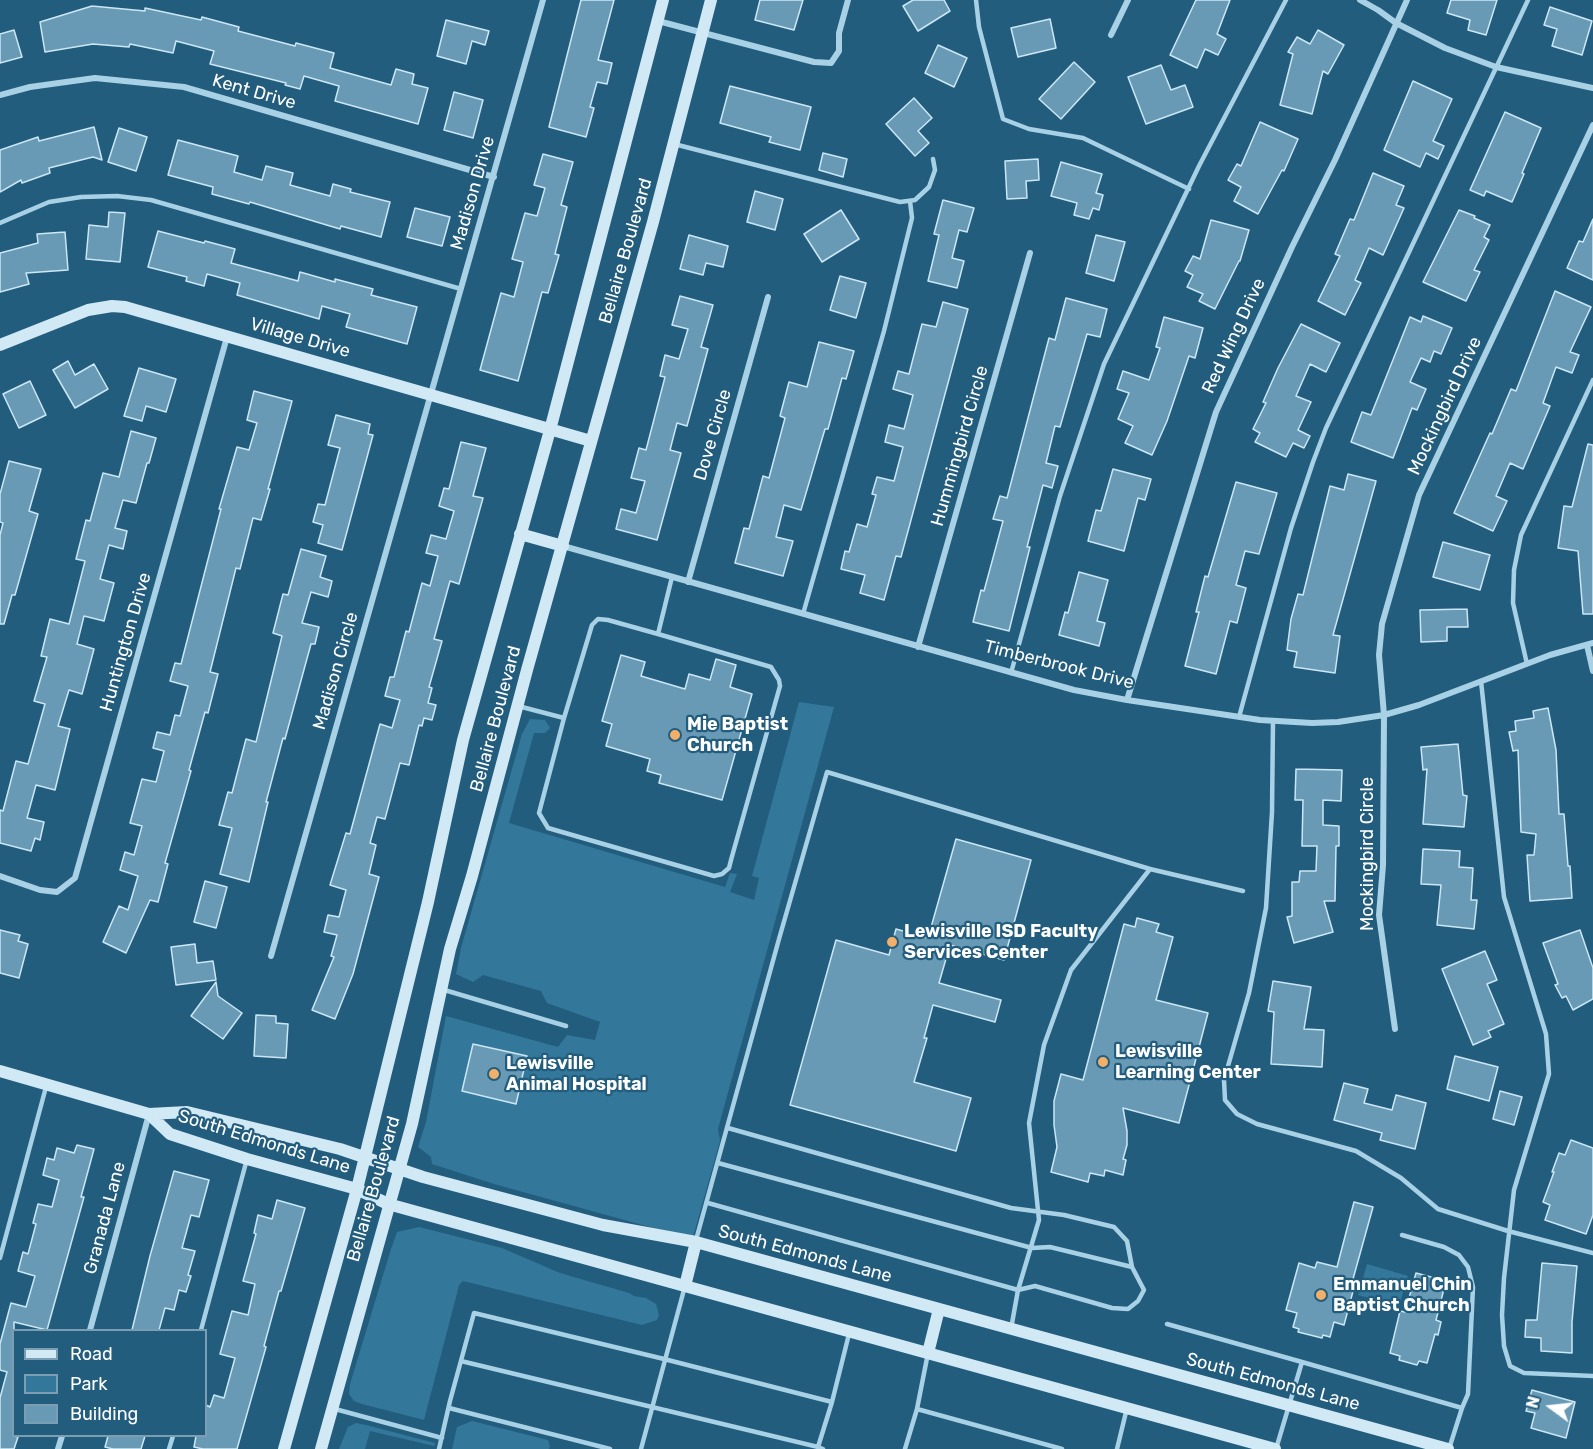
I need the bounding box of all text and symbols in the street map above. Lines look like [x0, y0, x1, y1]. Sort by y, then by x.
street label: Kent Drive [210, 70, 298, 114]
street label: Madison Drive [446, 134, 500, 252]
street label: Bellaire Boulevard [595, 176, 657, 326]
street label: Red Wing Drive [1198, 275, 1270, 397]
street label: Village Drive [247, 313, 353, 363]
street label: Mockingbird Drive [1404, 333, 1486, 479]
street label: Hummingbird Circle [927, 363, 993, 529]
street label: Dove Circle [690, 387, 736, 483]
street label: Huntington Drive [96, 570, 156, 714]
street label: Madison Circle [309, 610, 363, 732]
street label: Timberbrook Drive [982, 636, 1136, 694]
street label: Bellaire Boulevard [466, 644, 526, 794]
place label: Mie Baptist Church [687, 714, 788, 756]
marker: Mie Baptist Church [668, 728, 682, 742]
street label: Mockingbird Circle [1357, 777, 1379, 931]
place label: Lewisville ISD Faculty Services Center [904, 921, 1098, 964]
marker: Lewisville ISD Faculty Services Center [885, 935, 899, 949]
place label: Lewisville Learning Center [1115, 1041, 1261, 1084]
place label: Lewisville Animal Hospital [506, 1053, 647, 1096]
marker: Lewisville Learning Center [1096, 1055, 1110, 1069]
marker: Lewisville Animal Hospital [487, 1067, 501, 1081]
street label: South Edmonds Lane [175, 1106, 353, 1178]
street label: Bellaire Boulevard [343, 1114, 405, 1264]
street label: Granada Lane [80, 1159, 130, 1277]
street label: South Edmonds Lane [716, 1220, 894, 1288]
place label: Emmanuel Chin Baptist Church [1333, 1274, 1472, 1316]
marker: Emmanuel Chin Baptist Church [1314, 1288, 1328, 1302]
legend [12, 1329, 207, 1437]
text: Road [70, 1343, 113, 1365]
street label: South Edmonds Lane [1184, 1348, 1362, 1416]
text: Park [70, 1373, 107, 1395]
north arrow [1521, 1377, 1581, 1437]
text: N [1522, 1394, 1544, 1410]
text: Building [70, 1403, 138, 1425]

